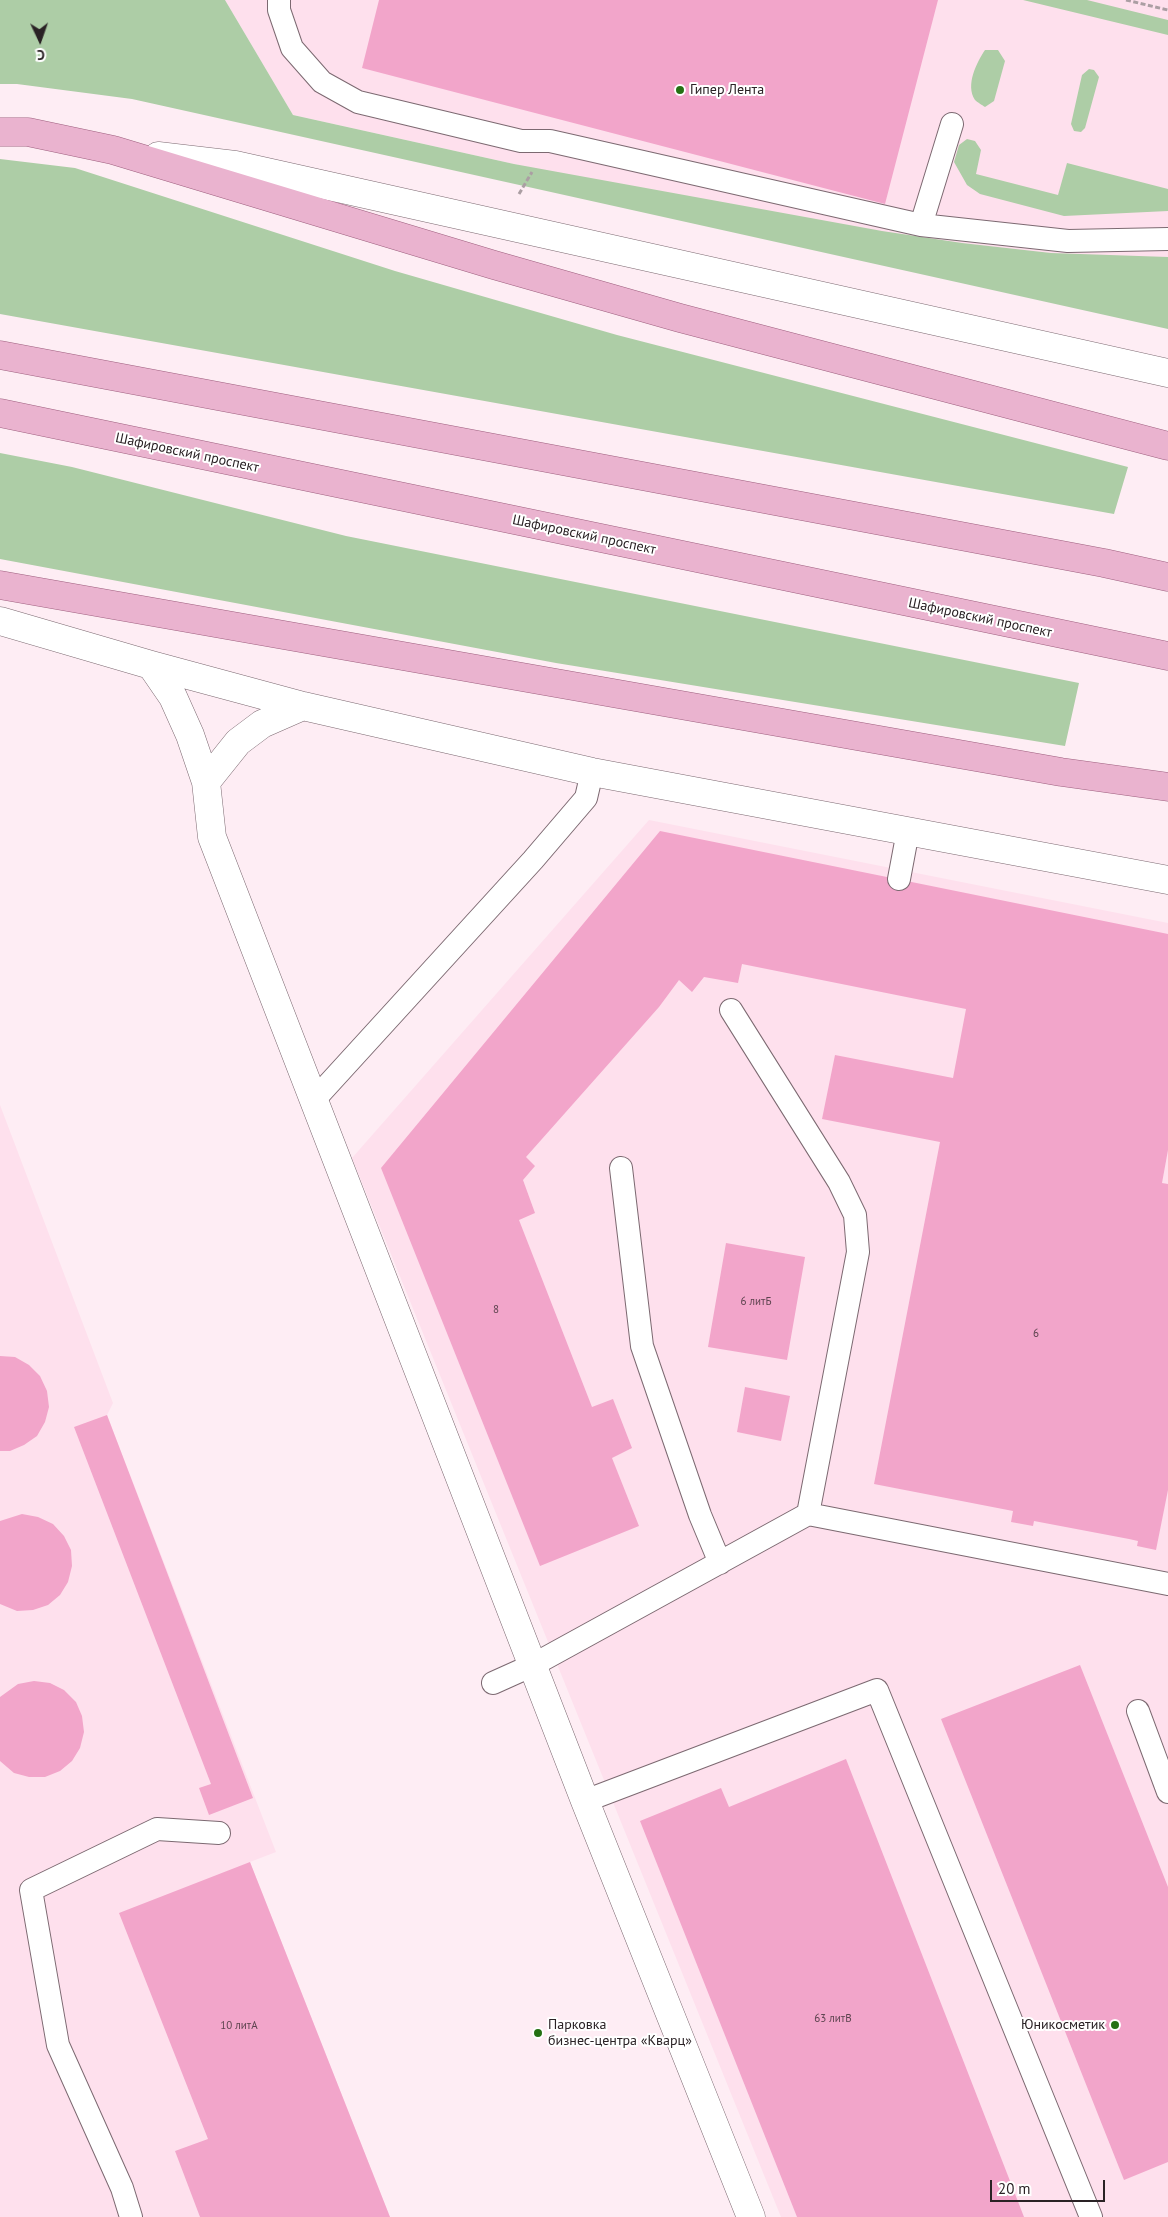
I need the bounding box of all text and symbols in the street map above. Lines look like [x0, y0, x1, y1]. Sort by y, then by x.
north arrow [15, 15, 65, 65]
text: С [36, 46, 45, 64]
place label: Гипер Лента [690, 82, 764, 98]
marker: Гипер Лента [674, 84, 686, 96]
street label: Шафировский проспект [114, 430, 260, 476]
street label: Шафировский проспект [511, 512, 657, 558]
street label: Шафировский проспект [907, 595, 1053, 641]
house number: 6 литБ [741, 1295, 771, 1309]
house number: 8 [493, 1303, 499, 1317]
house number: 6 [1033, 1327, 1039, 1341]
house number: 63 литВ [814, 2012, 852, 2026]
place label: Парковка бизнес-центра «Кварц» [548, 2017, 692, 2050]
place label: Юникосметик [1021, 2017, 1105, 2033]
house number: 10 литА [220, 2019, 258, 2033]
marker: Юникосметик [1109, 2019, 1121, 2031]
marker: Парковка бизнес-центра «Кварц» [532, 2027, 544, 2039]
scale bar [993, 2170, 1108, 2202]
text: 20 m [998, 2179, 1031, 2198]

